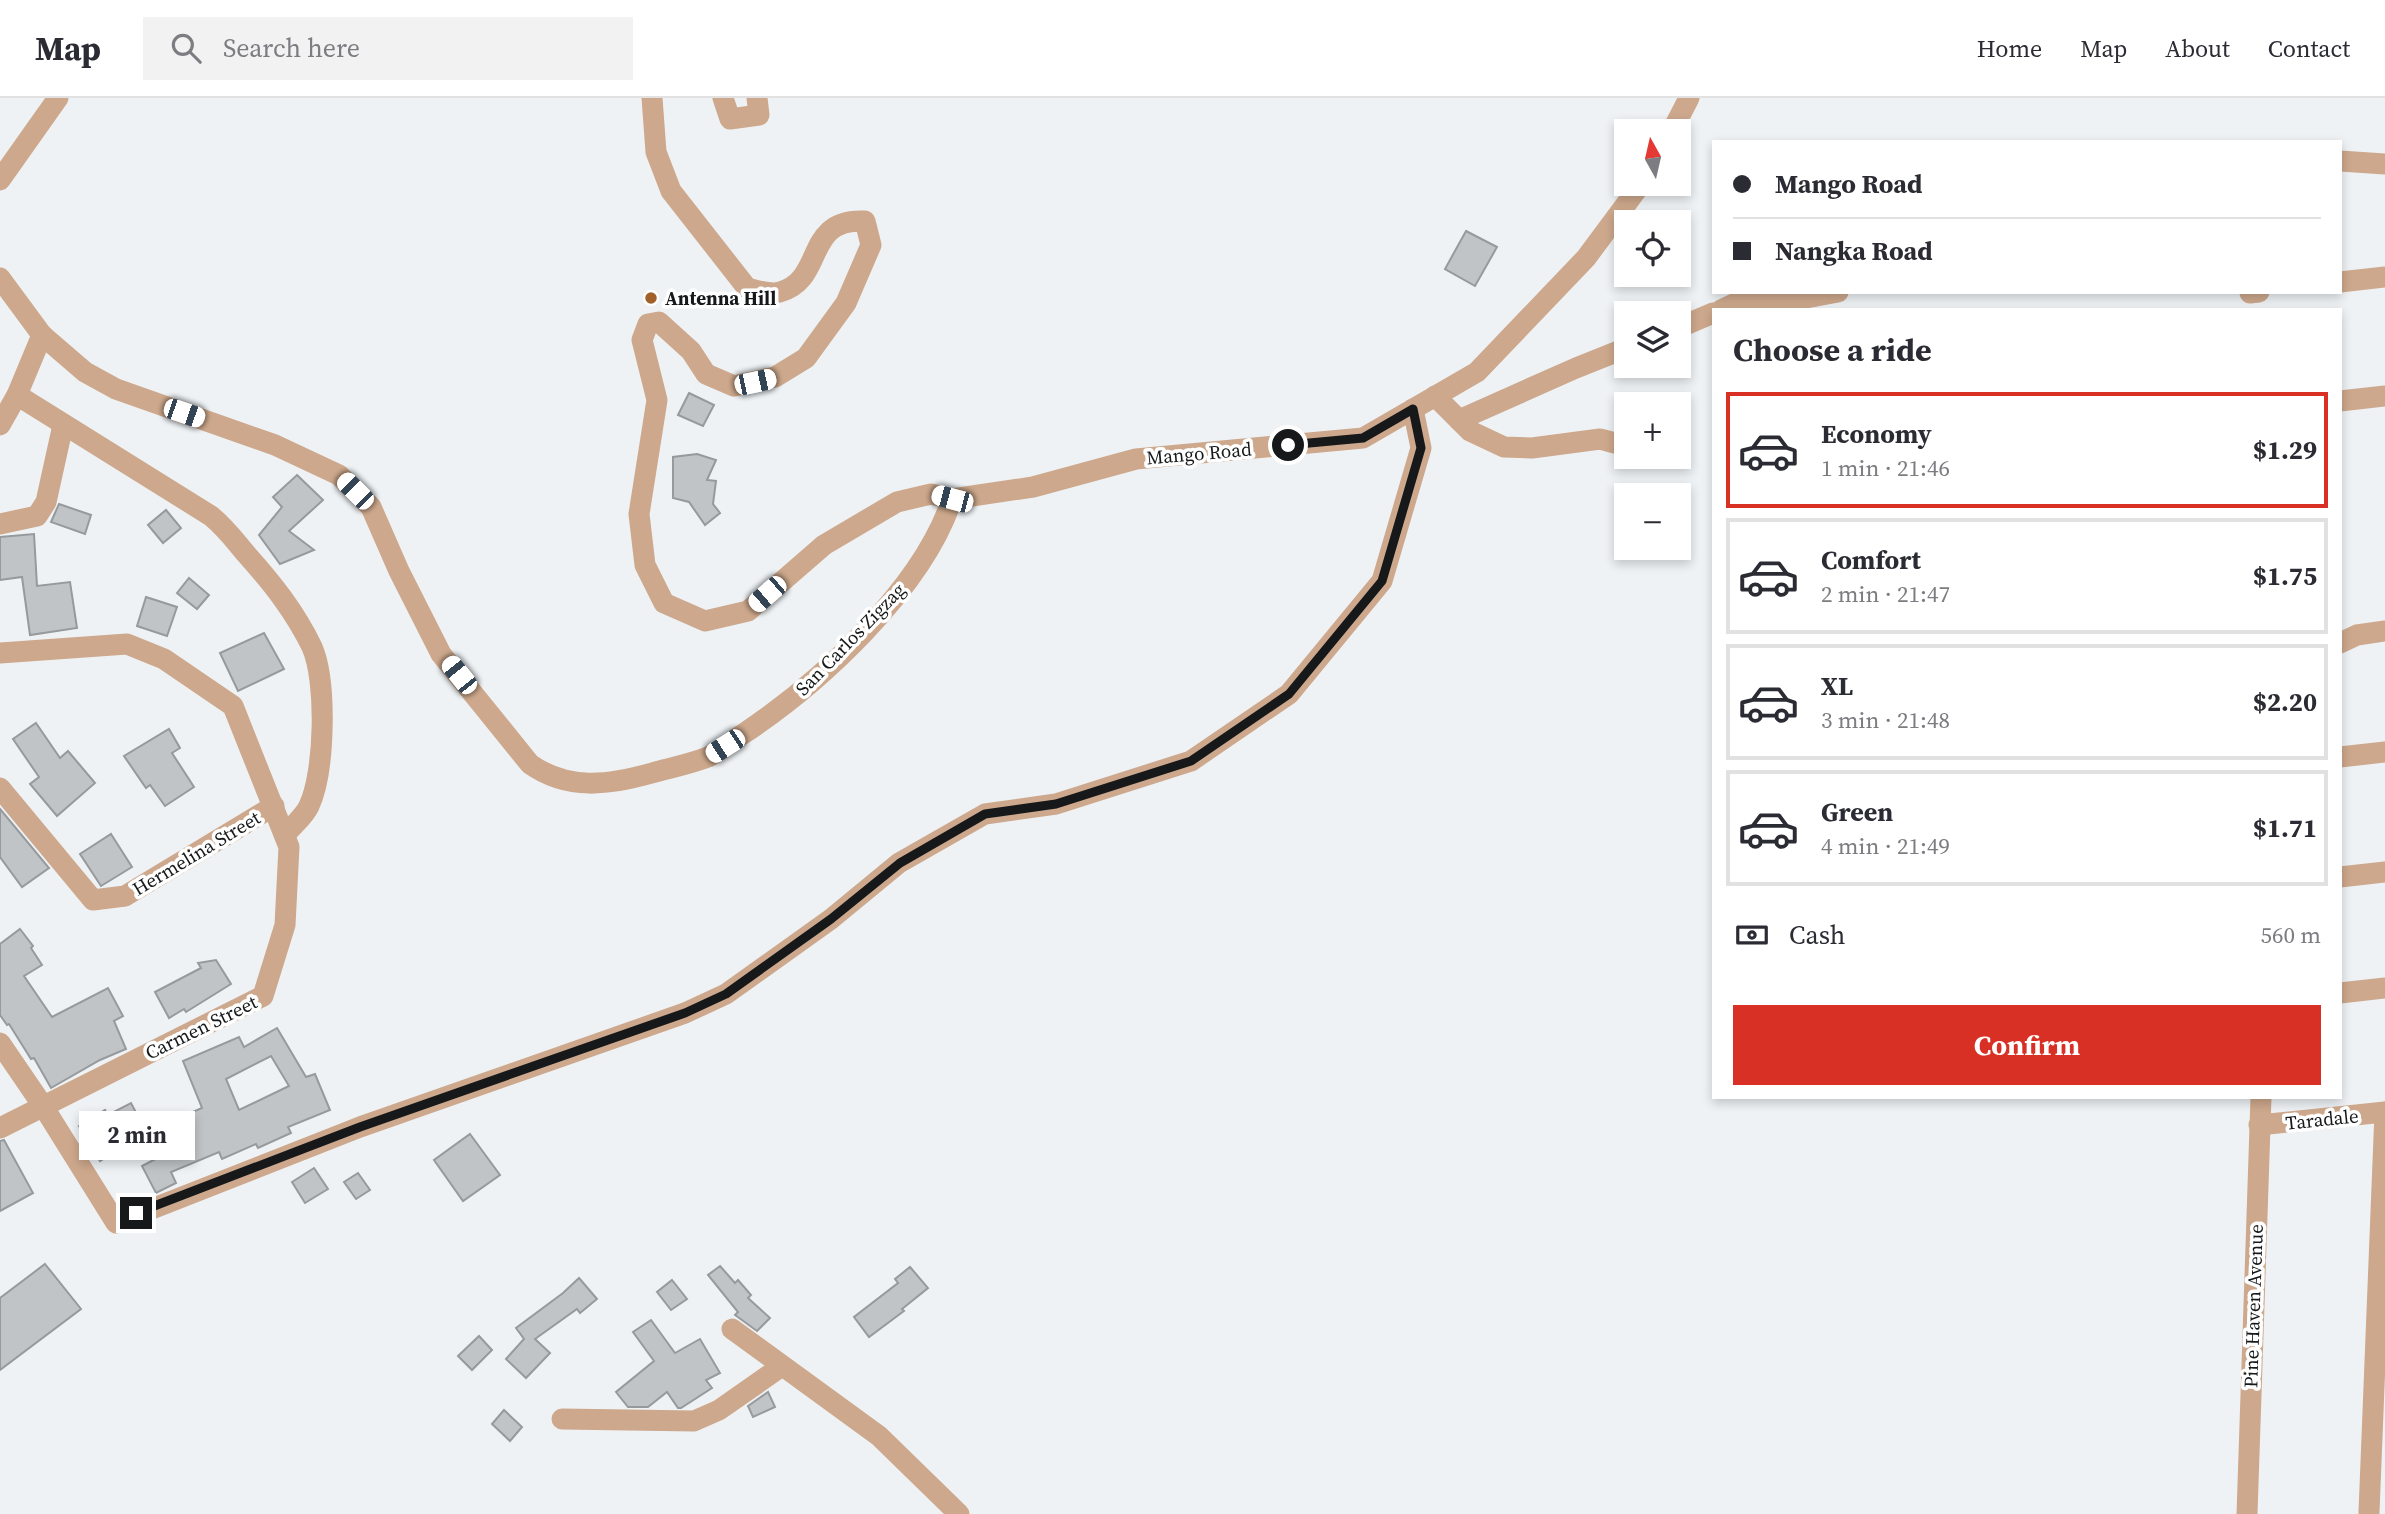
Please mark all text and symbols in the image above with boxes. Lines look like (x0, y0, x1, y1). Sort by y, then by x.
search box (143, 17, 633, 80)
text: Map (35, 26, 101, 71)
icon: search (167, 29, 205, 67)
text: Search here (223, 30, 360, 66)
text: Home (1977, 32, 2042, 65)
text: Map (2080, 32, 2127, 65)
text: About (2165, 32, 2230, 65)
text: Contact (2268, 32, 2350, 65)
north arrow (1614, 119, 1690, 196)
map controls (1614, 119, 1691, 560)
text: Mango Road (1775, 166, 1923, 202)
button: locate (1614, 210, 1691, 287)
text: Nangka Road (1775, 233, 1933, 269)
place label: Antenna Hill (665, 285, 776, 311)
marker: Antenna Hill (643, 290, 659, 306)
button: layers (1614, 301, 1691, 378)
text: Choose a ride (1733, 328, 1932, 372)
car (733, 367, 778, 397)
button: + (1614, 392, 1691, 469)
car (161, 396, 208, 430)
text: Economy (1821, 416, 1932, 452)
icon: car (1737, 419, 1800, 482)
route start (1272, 429, 1304, 461)
text: $1.29 (2253, 432, 2317, 468)
street label: Mango Road (1145, 435, 1253, 471)
text: 1 min · 21:46 (1821, 452, 1950, 484)
car (333, 469, 378, 513)
car (929, 483, 976, 515)
button: − (1614, 483, 1691, 560)
text: Comfort (1821, 542, 1921, 578)
icon: car (1737, 545, 1800, 608)
text: $1.75 (2253, 558, 2317, 594)
car (745, 572, 790, 616)
street label: San Carlos Zigzag (789, 577, 911, 701)
text: 2 min · 21:47 (1821, 578, 1950, 610)
car (438, 652, 481, 698)
text: XL (1821, 668, 1853, 704)
icon: car (1737, 671, 1800, 734)
text: $2.20 (2253, 684, 2317, 720)
text: 3 min · 21:48 (1821, 704, 1950, 736)
car (702, 726, 749, 766)
text: Green (1821, 794, 1893, 830)
icon: car (1737, 797, 1800, 860)
street label: Hermelina Street (127, 804, 266, 901)
text: $1.71 (2253, 810, 2317, 846)
text: 4 min · 21:49 (1821, 830, 1950, 862)
icon: cash (1733, 916, 1771, 954)
text: Cash (1789, 917, 1845, 953)
text: 560 m (2260, 919, 2321, 951)
street label: Carmen Street (141, 988, 262, 1065)
button: Confirm (1733, 1005, 2321, 1085)
street label: Taradale (2284, 1102, 2360, 1136)
callout: 2 min (78, 1112, 194, 1160)
text: 2 min (107, 1119, 167, 1151)
route end (120, 1197, 152, 1229)
street label: Pine Haven Avenue (2237, 1224, 2269, 1388)

